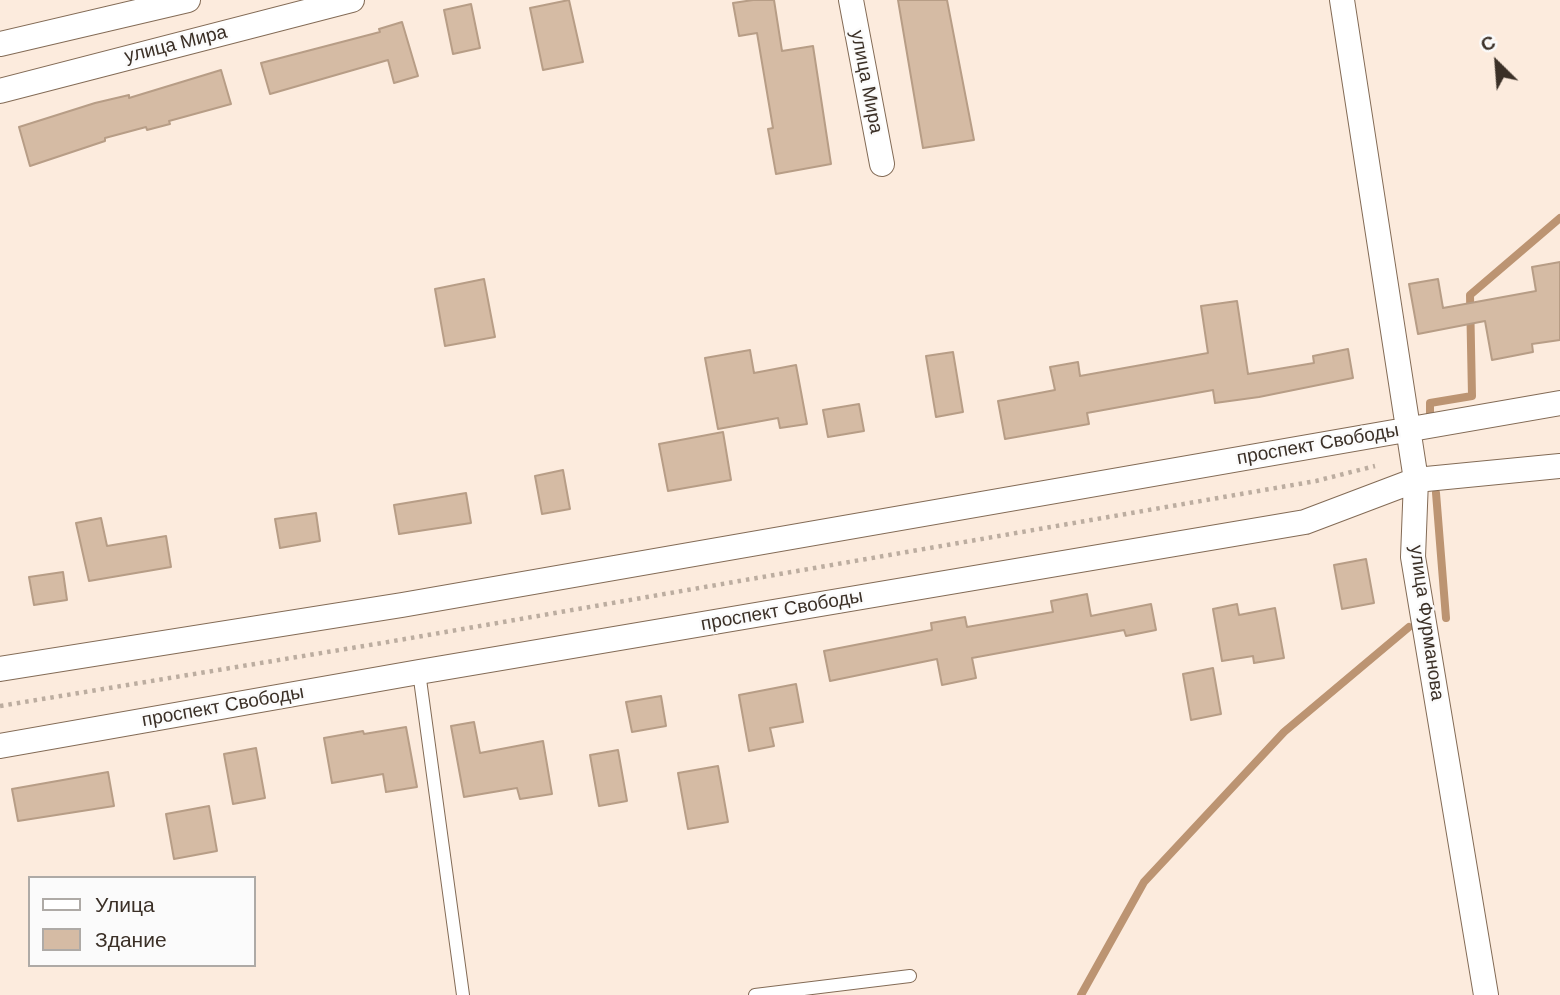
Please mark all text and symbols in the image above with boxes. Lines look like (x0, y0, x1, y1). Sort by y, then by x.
street label: улица Мира (122, 21, 230, 69)
street label: улица Мира (845, 28, 887, 136)
north arrow (1462, 28, 1532, 98)
text: С (1476, 29, 1499, 58)
street label: проспект Свободы (1235, 420, 1401, 470)
street label: улица Фурманова (1404, 544, 1448, 702)
street label: проспект Свободы (699, 586, 865, 636)
street label: проспект Свободы (140, 682, 306, 732)
legend (28, 876, 256, 967)
text: Улица (95, 891, 155, 919)
text: Здание (95, 926, 167, 954)

